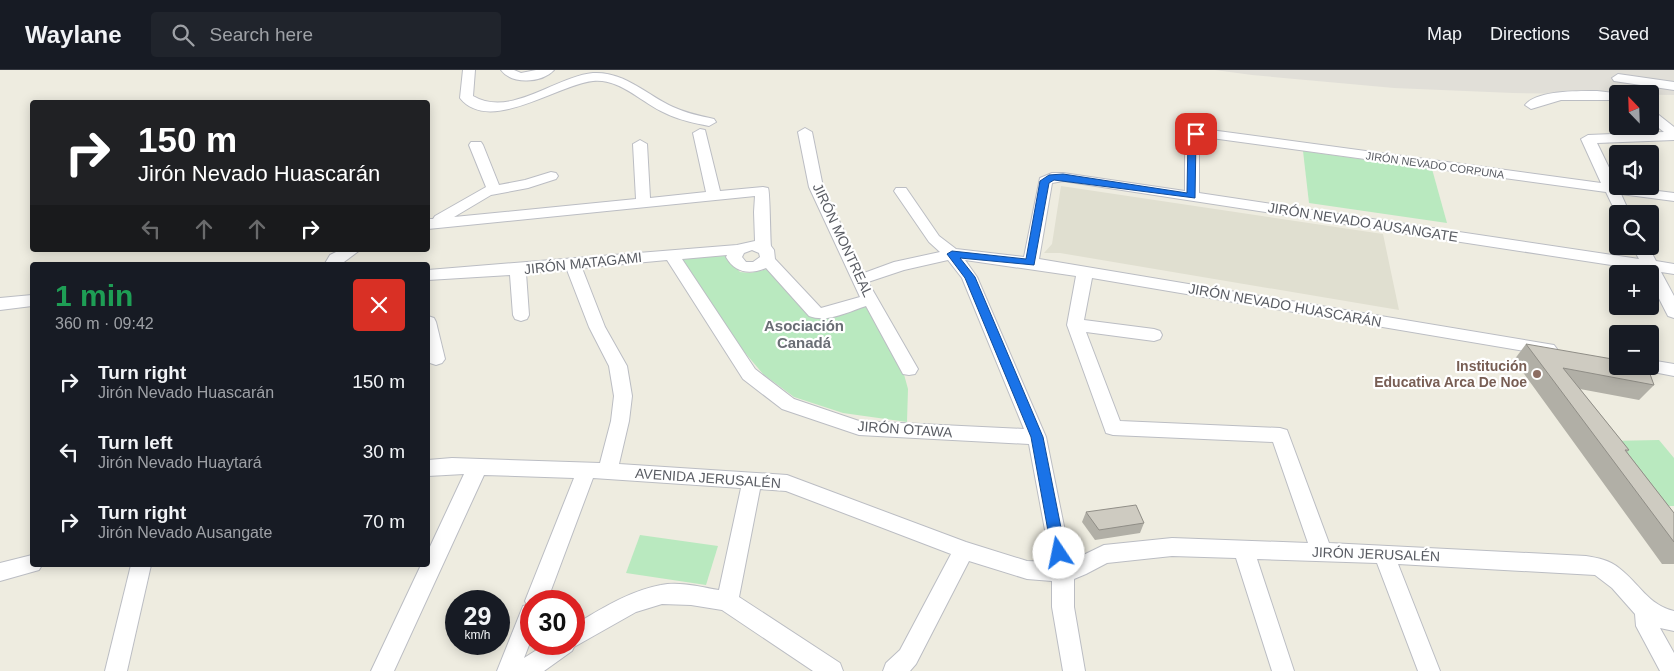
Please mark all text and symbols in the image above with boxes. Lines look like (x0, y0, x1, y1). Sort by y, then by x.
search box (151, 12, 501, 57)
text: Waylane (25, 21, 121, 48)
icon: search (169, 21, 197, 49)
text: Search here (209, 24, 313, 45)
text: Map (1427, 24, 1462, 44)
text: Directions (1490, 24, 1570, 44)
text: Saved (1598, 24, 1649, 44)
north arrow (1609, 85, 1659, 135)
map controls (1609, 85, 1659, 375)
pin (1175, 113, 1217, 155)
icon: right (55, 120, 120, 185)
text: 150 m (138, 120, 237, 159)
icon: arrive (1182, 120, 1210, 148)
button: sound (1609, 145, 1659, 195)
street label: JIRÓN NEVADO CORPUNA (1365, 149, 1506, 181)
text: Jirón Nevado Huascarán (138, 161, 380, 186)
street label: JIRÓN MONTREAL (810, 181, 876, 300)
street label: JIRÓN NEVADO AUSANGATE (1267, 199, 1459, 245)
button: search (1609, 205, 1659, 255)
icon: left (137, 215, 165, 243)
icon: ahead (190, 215, 218, 243)
icon: ahead (243, 215, 271, 243)
icon: right (296, 215, 324, 243)
street label: JIRÓN MATAGAMI (523, 249, 643, 277)
button: + (1609, 265, 1659, 315)
text: 1 min (55, 279, 133, 312)
button: close (353, 279, 405, 331)
street label: JIRÓN NEVADO HUASCARÁN (1187, 280, 1383, 330)
text: 360 m · 09:42 (55, 315, 154, 332)
district label: Asociación Canadá (764, 317, 844, 351)
button: − (1609, 325, 1659, 375)
place label: Institución Educativa Arca De Noe (1374, 358, 1527, 390)
text: Turn right (98, 362, 186, 383)
icon: right (55, 368, 83, 396)
marker: Institución Educativa Arca De Noe (1531, 368, 1543, 380)
text: 150 m (352, 371, 405, 392)
text: Jirón Nevado Huascarán (98, 384, 274, 401)
street label: JIRÓN OTAWA (857, 418, 954, 440)
text: Turn left (98, 432, 173, 453)
icon: left (55, 438, 83, 466)
text: 30 m (363, 441, 405, 462)
text: Jirón Nevado Huaytará (98, 454, 262, 471)
street label: AVENIDA JERUSALÉN (635, 465, 781, 491)
text: Turn right (98, 502, 186, 523)
icon: right (55, 508, 83, 536)
text: 70 m (363, 511, 405, 532)
text: Jirón Nevado Ausangate (98, 524, 272, 541)
position arrow (1032, 526, 1084, 578)
street label: JIRÓN JERUSALÉN (1312, 544, 1440, 564)
speed limit sign: 30 (520, 590, 585, 655)
text: 29 (464, 602, 491, 630)
text: km/h (464, 628, 491, 642)

